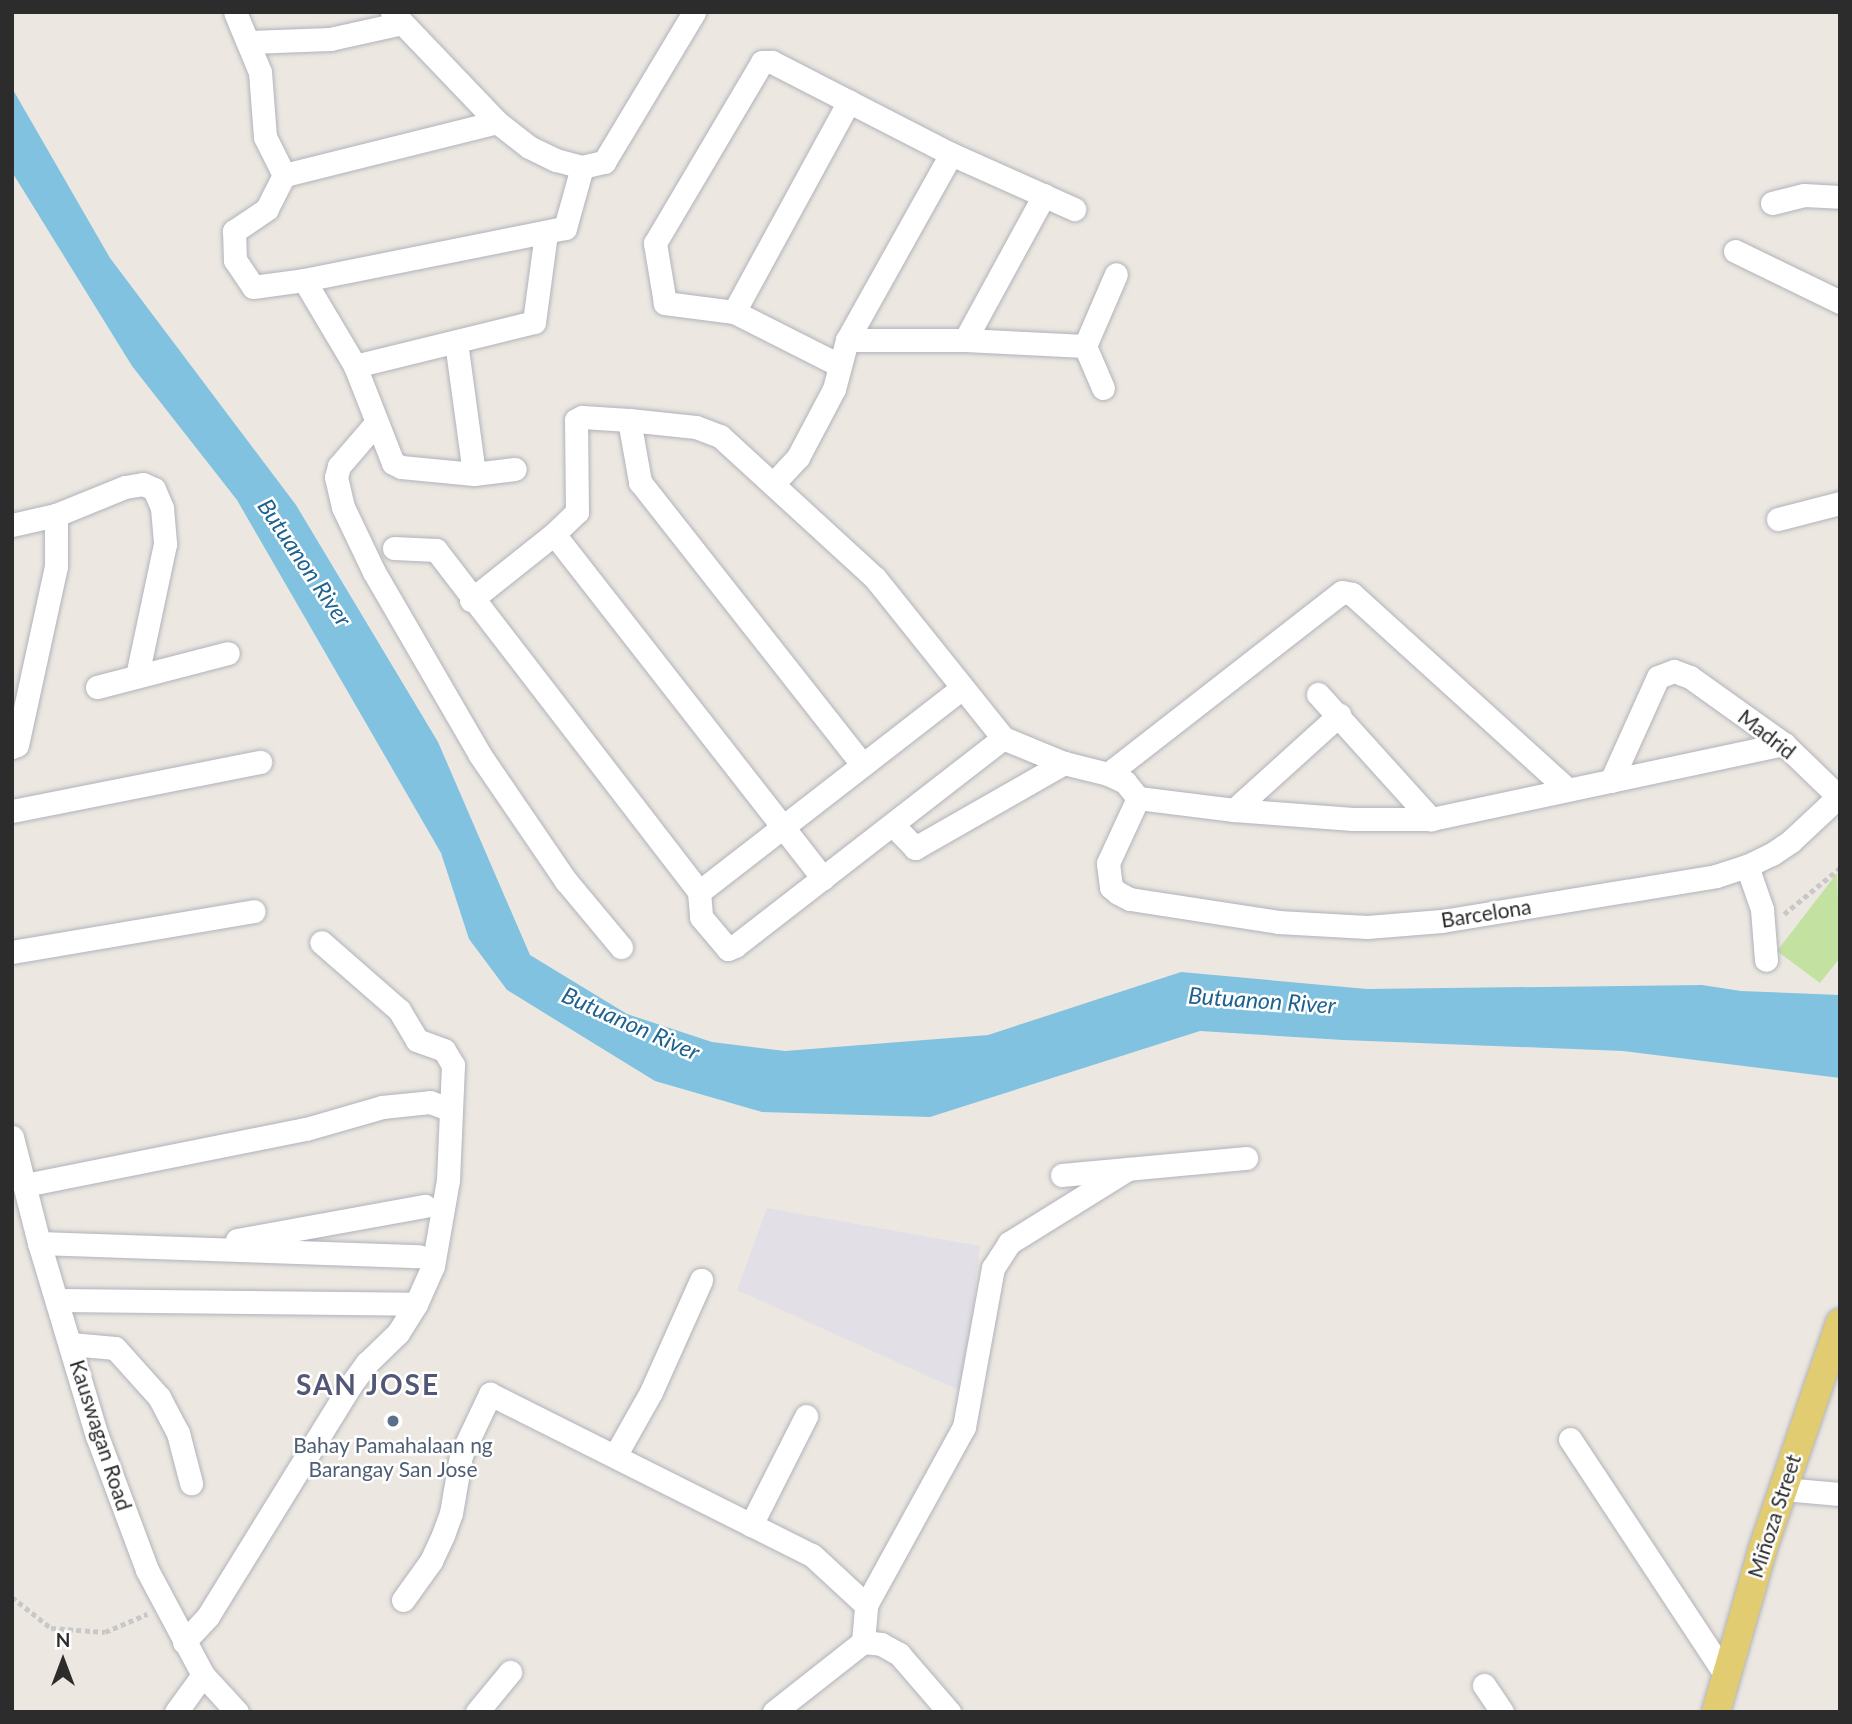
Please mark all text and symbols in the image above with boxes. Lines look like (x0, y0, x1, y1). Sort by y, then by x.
water label: Butuanon River (252, 493, 358, 631)
street label: Madrid (1733, 704, 1801, 764)
street label: Barcelona (1439, 893, 1533, 933)
water label: Butuanon River (558, 980, 704, 1066)
water label: Butuanon River (1187, 981, 1337, 1019)
street label: Kauswagan Road (65, 1356, 137, 1514)
district label: SAN JOSE (297, 1367, 439, 1401)
marker: Bahay Pamahalaan ng Barangay San Jose (385, 1413, 401, 1429)
place label: Bahay Pamahalaan ng Barangay San Jose (293, 1432, 493, 1482)
street label: Miñoza Street (1742, 1451, 1806, 1581)
north arrow (28, 1626, 98, 1696)
text: N (56, 1628, 70, 1651)

